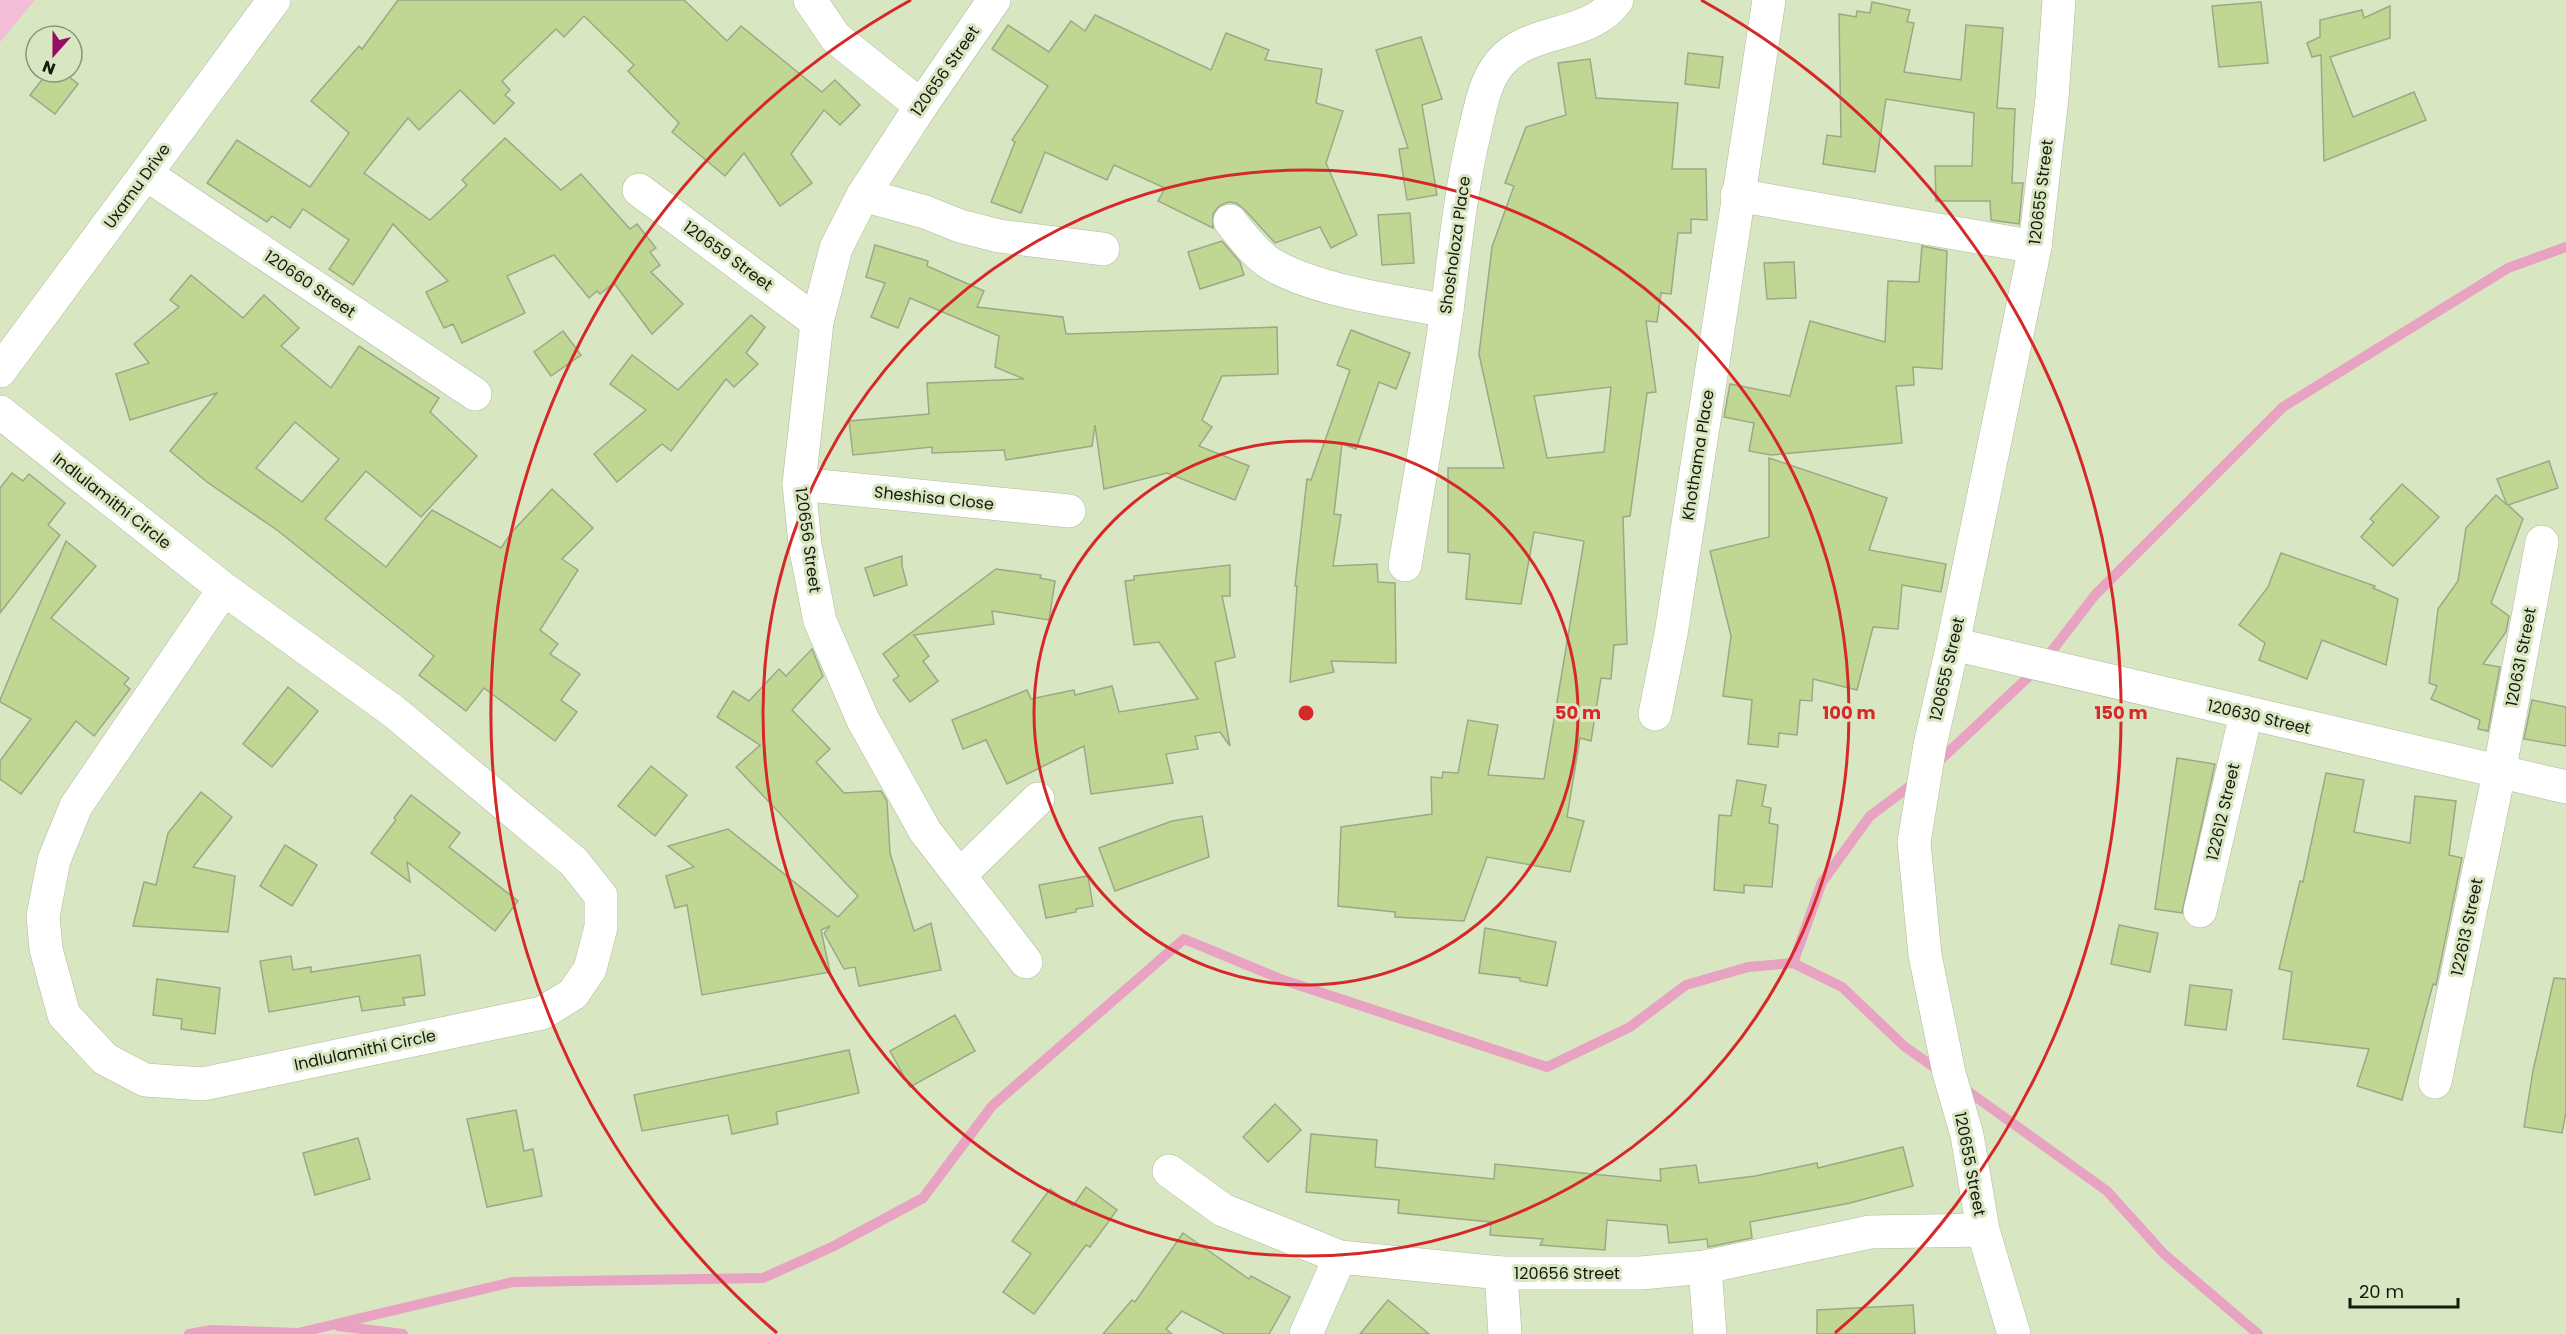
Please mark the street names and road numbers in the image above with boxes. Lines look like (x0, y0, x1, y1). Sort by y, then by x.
street label: 120656 Street (905, 21, 985, 121)
street label: 120655 Street (2023, 138, 2059, 246)
street label: Uxamu Drive (98, 139, 176, 233)
street label: Shosholoza Place (1434, 175, 1476, 315)
street label: 120659 Street (678, 216, 778, 296)
street label: 120660 Street (260, 245, 360, 323)
street label: Khothama Place (1676, 388, 1720, 522)
street label: Indlulamithi Circle (48, 447, 176, 555)
street label: Sheshisa Close (873, 480, 995, 516)
street label: 120656 Street (789, 486, 827, 594)
street label: 120631 Street (2500, 605, 2542, 708)
street label: 120655 Street (1924, 615, 1970, 723)
street label: 120630 Street (2205, 694, 2313, 740)
street label: 122612 Street (2201, 761, 2245, 863)
street label: 122613 Street (2445, 876, 2489, 978)
street label: Indlulamithi Circle (292, 1024, 438, 1076)
street label: 120655 Street (1949, 1110, 1991, 1218)
street label: 120656 Street (1514, 1262, 1620, 1285)

